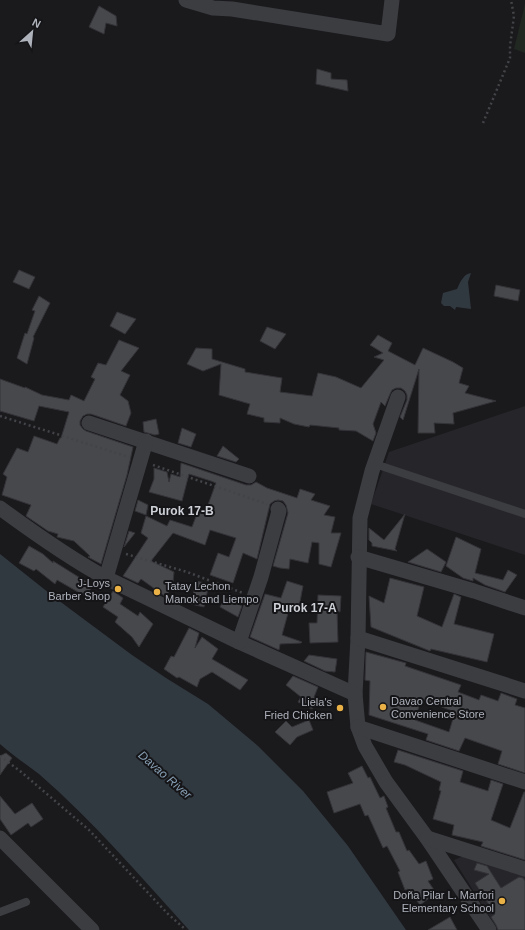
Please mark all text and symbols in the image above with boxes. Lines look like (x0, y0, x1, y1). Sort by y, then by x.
north arrow (12, 12, 52, 52)
text: N (30, 16, 43, 30)
district label: Purok 17-B (150, 504, 214, 518)
place label: J-Loys Barber Shop (48, 577, 110, 602)
place label: Tatay Lechon Manok and Liempo (165, 580, 259, 605)
marker: J-Loys Barber Shop (113, 584, 123, 594)
marker: Tatay Lechon Manok and Liempo (152, 587, 162, 597)
district label: Purok 17-A (273, 601, 337, 615)
place label: Davao Central Convenience Store (391, 695, 485, 720)
place label: Liela's Fried Chicken (264, 696, 332, 721)
marker: Davao Central Convenience Store (378, 702, 388, 712)
marker: Liela's Fried Chicken (335, 703, 345, 713)
water label: Davao River (135, 748, 195, 803)
place label: Doña Pilar L. Marfori Elementary School (393, 889, 494, 914)
marker: Doña Pilar L. Marfori Elementary School (497, 896, 507, 906)

